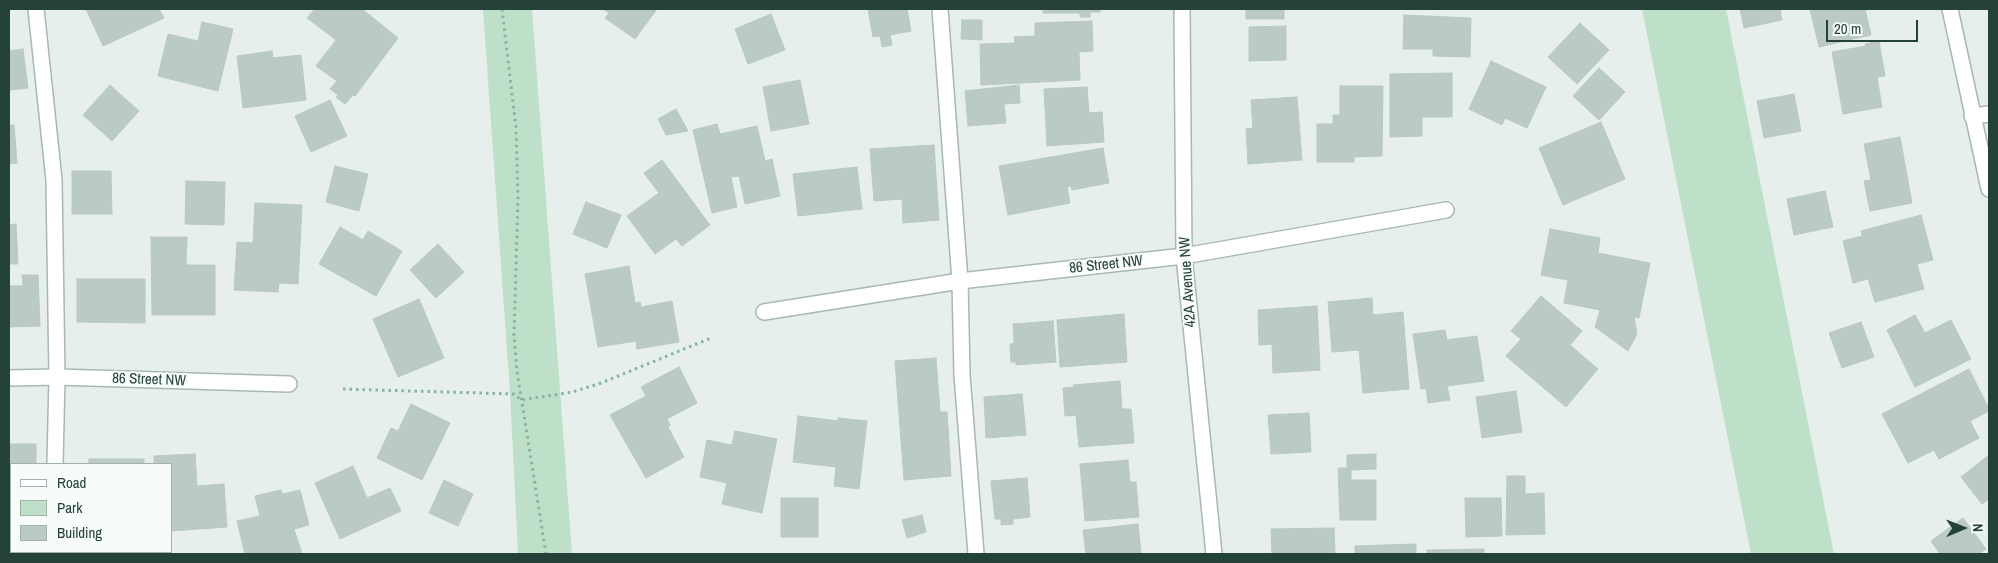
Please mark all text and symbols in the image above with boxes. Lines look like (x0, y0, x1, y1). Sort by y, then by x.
scale bar (1828, 10, 1920, 42)
text: 20 m (1834, 18, 1861, 39)
street label: 42A Avenue NW (1176, 236, 1200, 328)
street label: 86 Street NW (1068, 252, 1144, 278)
street label: 86 Street NW (112, 370, 186, 390)
legend (10, 463, 172, 553)
text: Road (57, 472, 86, 493)
text: Park (57, 497, 82, 518)
north arrow (1938, 503, 1988, 553)
text: Building (57, 522, 102, 543)
text: N (1969, 523, 1987, 532)

